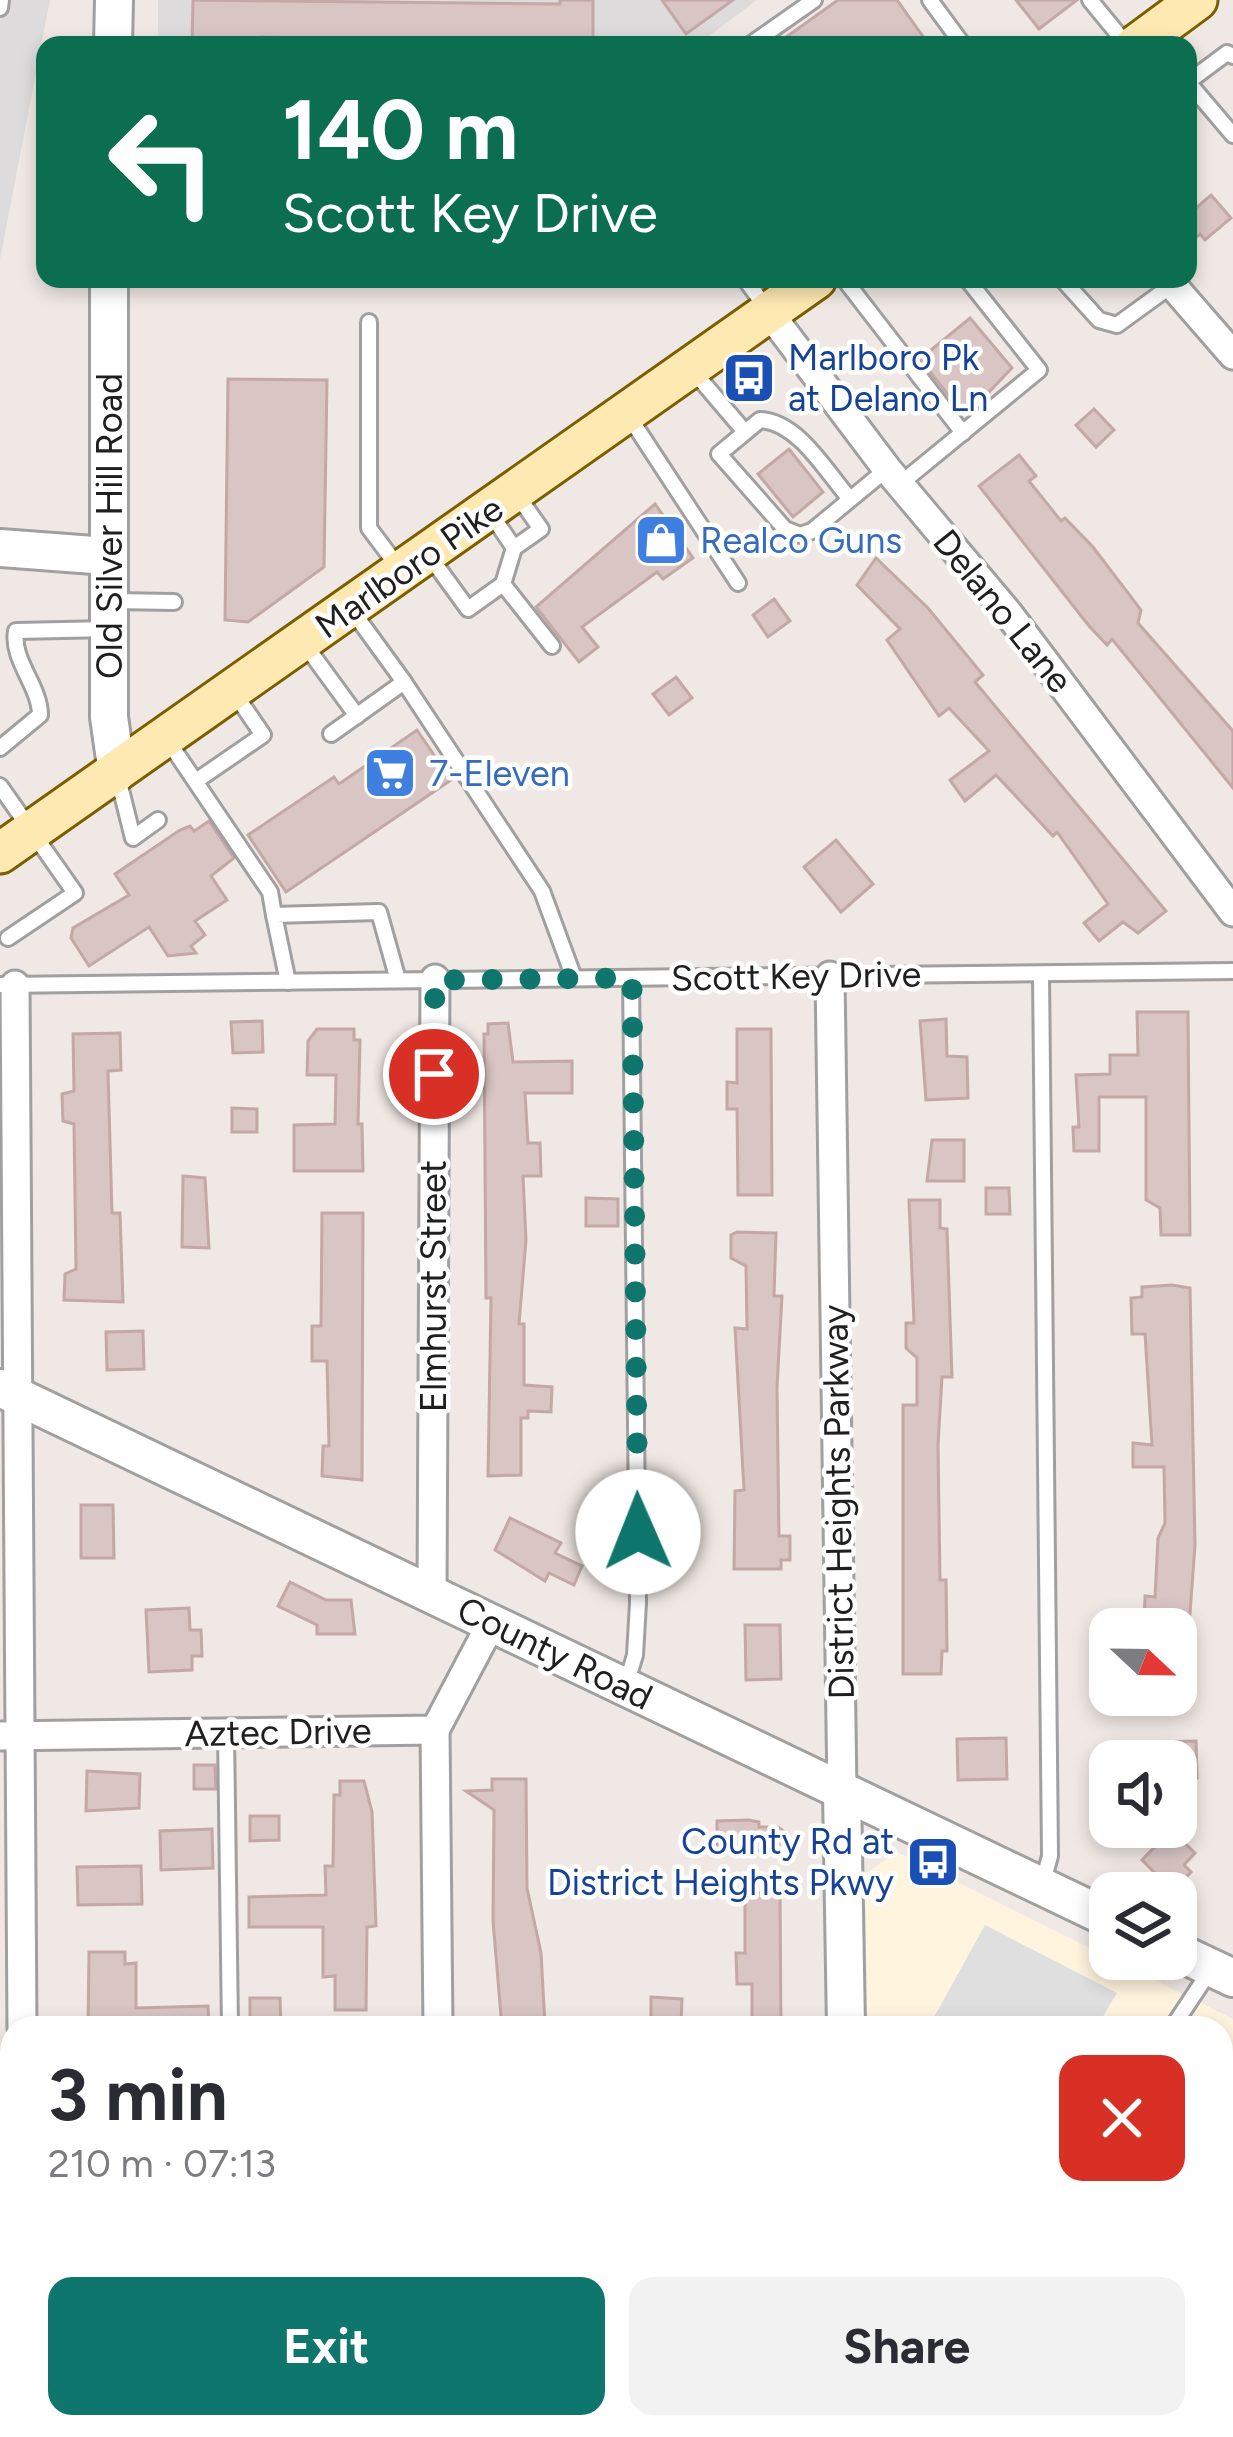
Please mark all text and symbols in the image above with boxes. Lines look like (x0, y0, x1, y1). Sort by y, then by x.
text: 140 m (282, 79, 518, 180)
icon: left (84, 84, 240, 240)
text: Scott Key Drive (282, 181, 658, 246)
place label: Marlboro Pk at Delano Ln (788, 336, 988, 420)
bus stop icon: Marlboro Pk at Delano Ln (721, 350, 777, 406)
street label: Old Silver Hill Road (88, 373, 131, 679)
street label: Marlboro Pike (307, 487, 511, 647)
shop icon: Realco Guns (633, 512, 689, 568)
place label: Realco Guns (700, 519, 902, 562)
street label: Delano Lane (924, 521, 1082, 701)
supermarket icon: 7-Eleven (362, 745, 418, 801)
place label: 7-Eleven (429, 752, 570, 795)
street label: Scott Key Drive (670, 952, 922, 1000)
pin (383, 1023, 485, 1125)
icon: arrive (401, 1041, 467, 1107)
street label: Elmhurst Street (412, 1160, 455, 1412)
street label: District Heights Parkway (813, 1304, 863, 1700)
position arrow (575, 1469, 701, 1595)
street label: County Road (451, 1587, 659, 1719)
north arrow (1089, 1608, 1197, 1716)
map controls (1089, 1608, 1197, 1980)
street label: Aztec Drive (184, 1709, 372, 1755)
button: sound (1089, 1740, 1197, 1848)
place label: County Rd at District Heights Pkwy (547, 1820, 894, 1904)
bus stop icon: County Rd at District Heights Pkwy (905, 1834, 961, 1890)
button: layers (1089, 1872, 1197, 1980)
text: 3 min (48, 2052, 228, 2138)
button: close (1059, 2055, 1185, 2181)
text: 210 m · 07:13 (48, 2140, 276, 2187)
button: Exit (48, 2277, 605, 2415)
button: Share (629, 2277, 1185, 2415)

